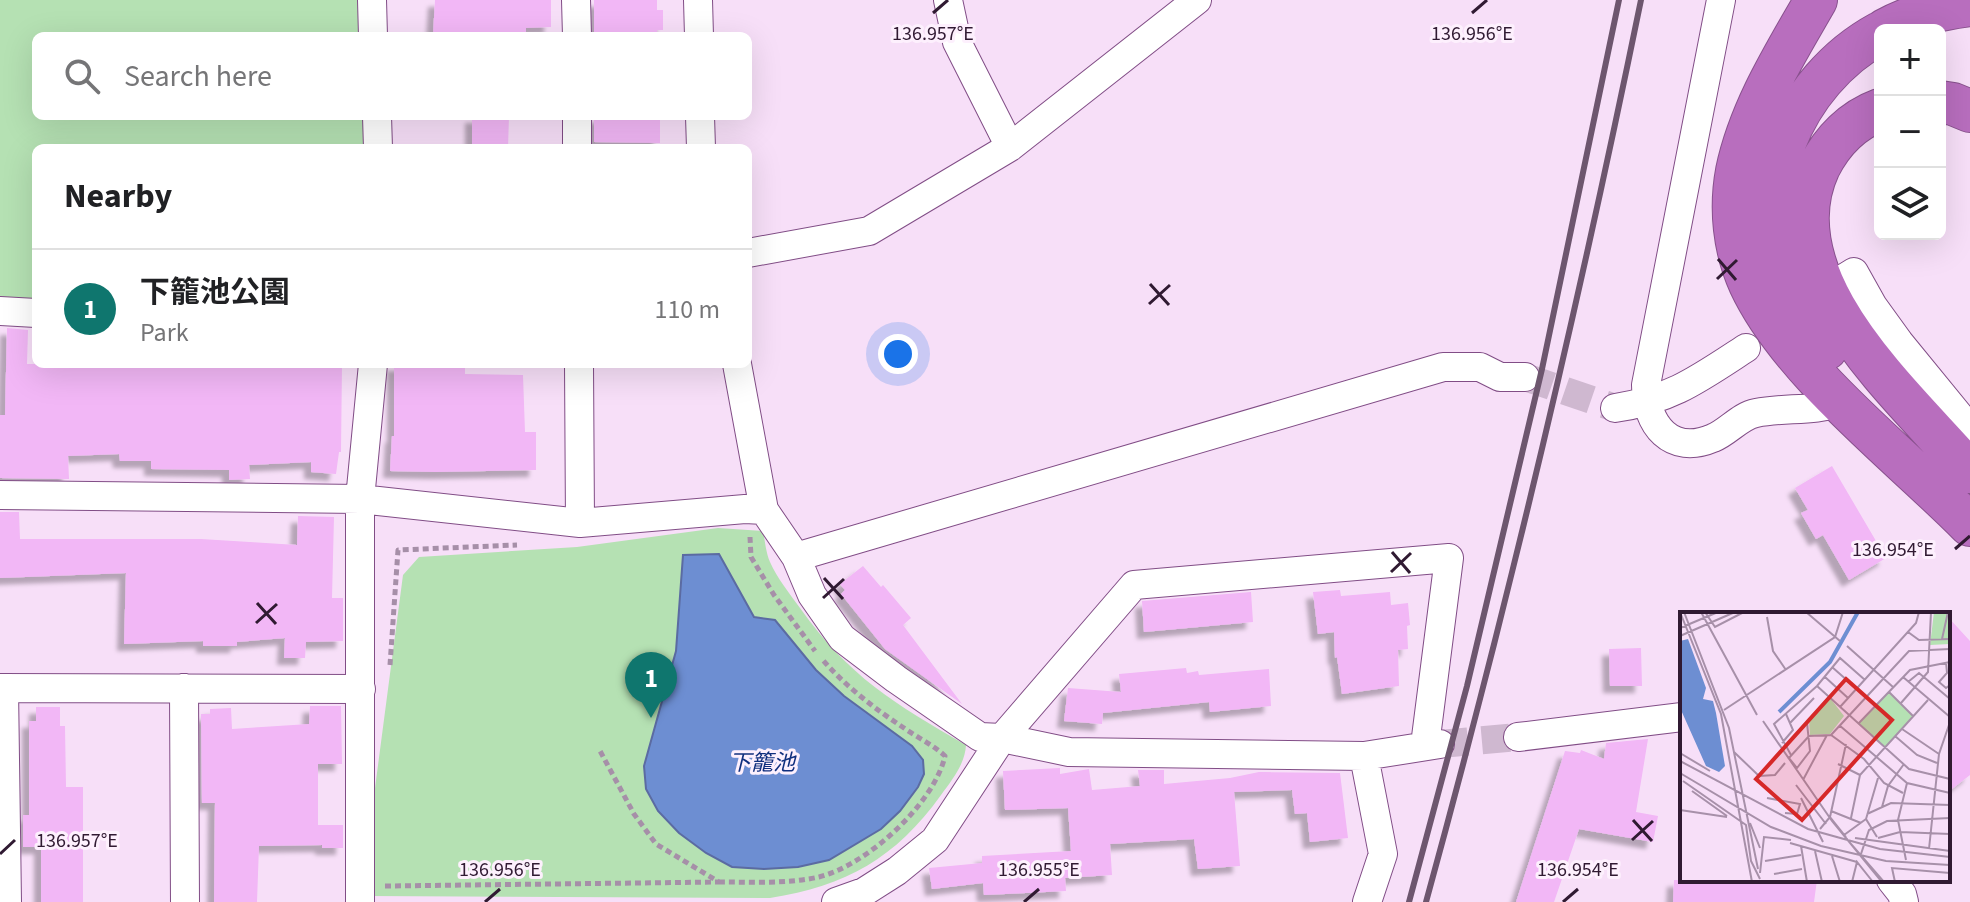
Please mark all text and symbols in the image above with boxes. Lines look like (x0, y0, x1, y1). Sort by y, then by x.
text: 136.957°E (892, 20, 974, 48)
text: 136.956°E (1431, 20, 1513, 48)
map controls (1874, 24, 1946, 240)
button: + (1874, 24, 1946, 96)
search box (32, 32, 752, 120)
icon: search (60, 54, 104, 98)
text: Search here (124, 55, 272, 98)
button: − (1874, 96, 1946, 168)
button: layers (1874, 168, 1946, 240)
text: Nearby (64, 172, 172, 221)
text: 下籠池公園 (140, 271, 290, 314)
text: 1 (83, 291, 97, 328)
text: 110 m (654, 291, 720, 328)
text: Park (140, 314, 189, 351)
your location (878, 334, 918, 374)
text: 136.954°E (1852, 536, 1934, 564)
inset map (1680, 612, 1950, 882)
pin: 1 (625, 652, 677, 718)
water label: 下籠池 (729, 747, 797, 779)
text: 136.957°E (36, 827, 118, 855)
text: 136.956°E (459, 856, 541, 884)
text: 136.955°E (998, 856, 1080, 884)
text: 136.954°E (1537, 856, 1619, 884)

